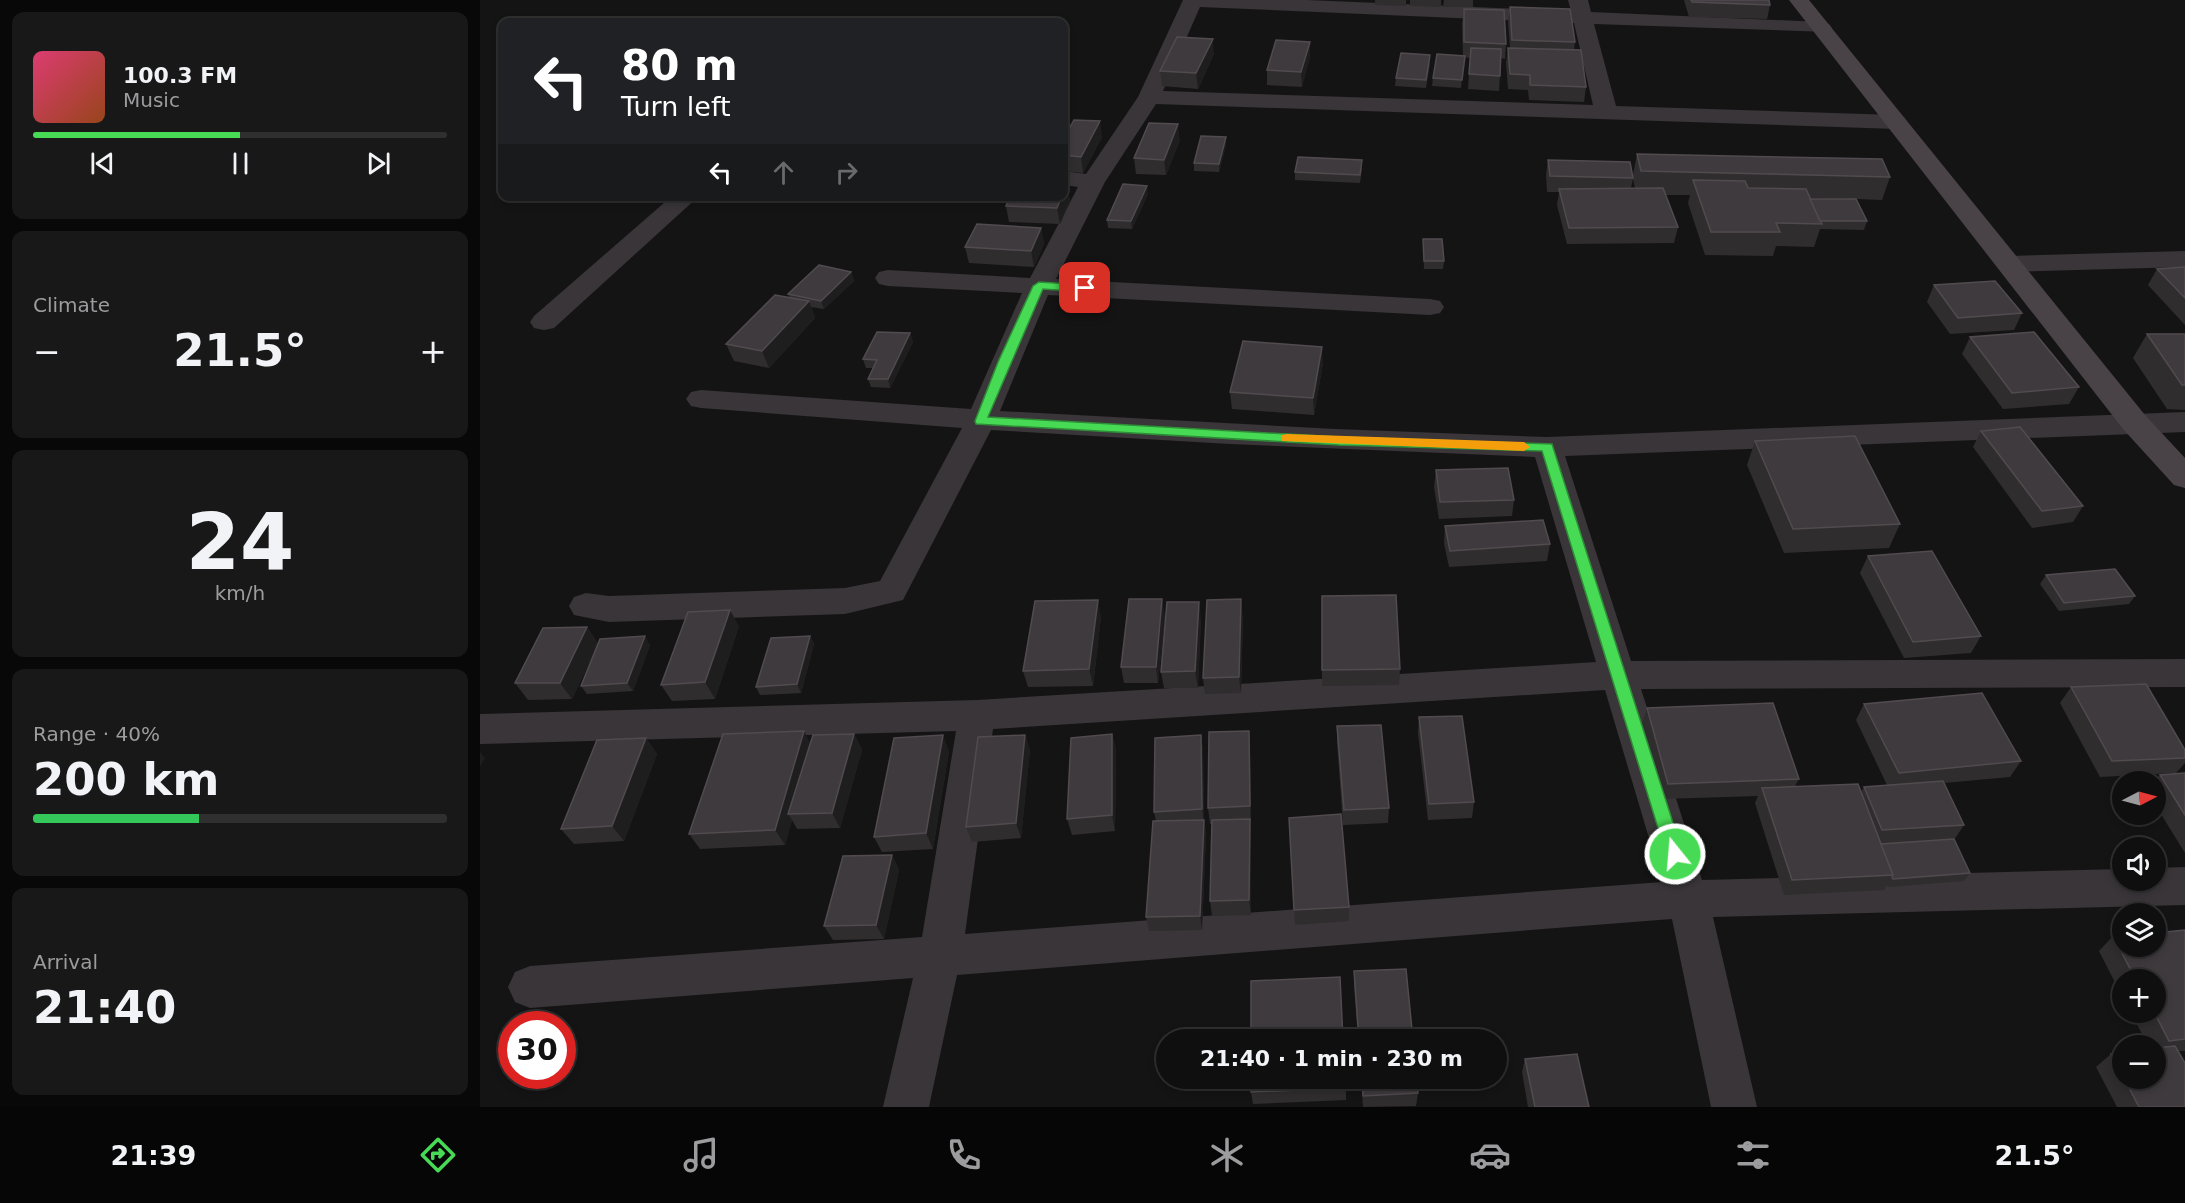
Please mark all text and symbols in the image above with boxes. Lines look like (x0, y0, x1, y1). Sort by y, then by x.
text: 80 m (621, 41, 738, 90)
icon: left (522, 42, 600, 120)
text: 100.3 FM (123, 63, 237, 88)
text: Music (123, 88, 180, 112)
text: Turn left (621, 91, 731, 122)
icon: previous (86, 147, 119, 180)
icon: pause (224, 147, 257, 180)
icon: next (362, 147, 395, 180)
icon: left (704, 156, 737, 189)
icon: ahead (767, 156, 800, 189)
icon: right (830, 156, 863, 189)
pin (1059, 262, 1110, 313)
icon: arrive (1068, 271, 1101, 304)
text: Climate (33, 293, 110, 317)
text: 21.5° (173, 324, 307, 377)
text: − (33, 332, 61, 371)
text: + (419, 332, 447, 371)
text: 24 (186, 497, 294, 587)
text: km/h (215, 581, 265, 605)
text: Range · 40% (33, 722, 160, 746)
text: 200 km (33, 753, 219, 806)
north arrow (2112, 771, 2166, 825)
map controls (2112, 771, 2166, 1089)
position arrow (1643, 822, 1707, 886)
button: sound (2112, 837, 2166, 891)
button: layers (2112, 903, 2166, 957)
text: Arrival (33, 950, 98, 974)
button: + (2112, 969, 2166, 1023)
text: 21:40 (33, 981, 176, 1034)
speed limit sign: 30 (498, 1011, 576, 1089)
button: − (2112, 1035, 2166, 1089)
text: 21:40 · 1 min · 230 m (1200, 1046, 1463, 1071)
icon: directions (417, 1134, 459, 1176)
icon: music (680, 1134, 722, 1176)
icon: phone (943, 1134, 985, 1176)
icon: climate (1206, 1134, 1248, 1176)
icon: car (1469, 1134, 1511, 1176)
icon: filters (1732, 1134, 1774, 1176)
text: 21:39 (110, 1140, 196, 1171)
text: 21.5° (1994, 1140, 2075, 1171)

